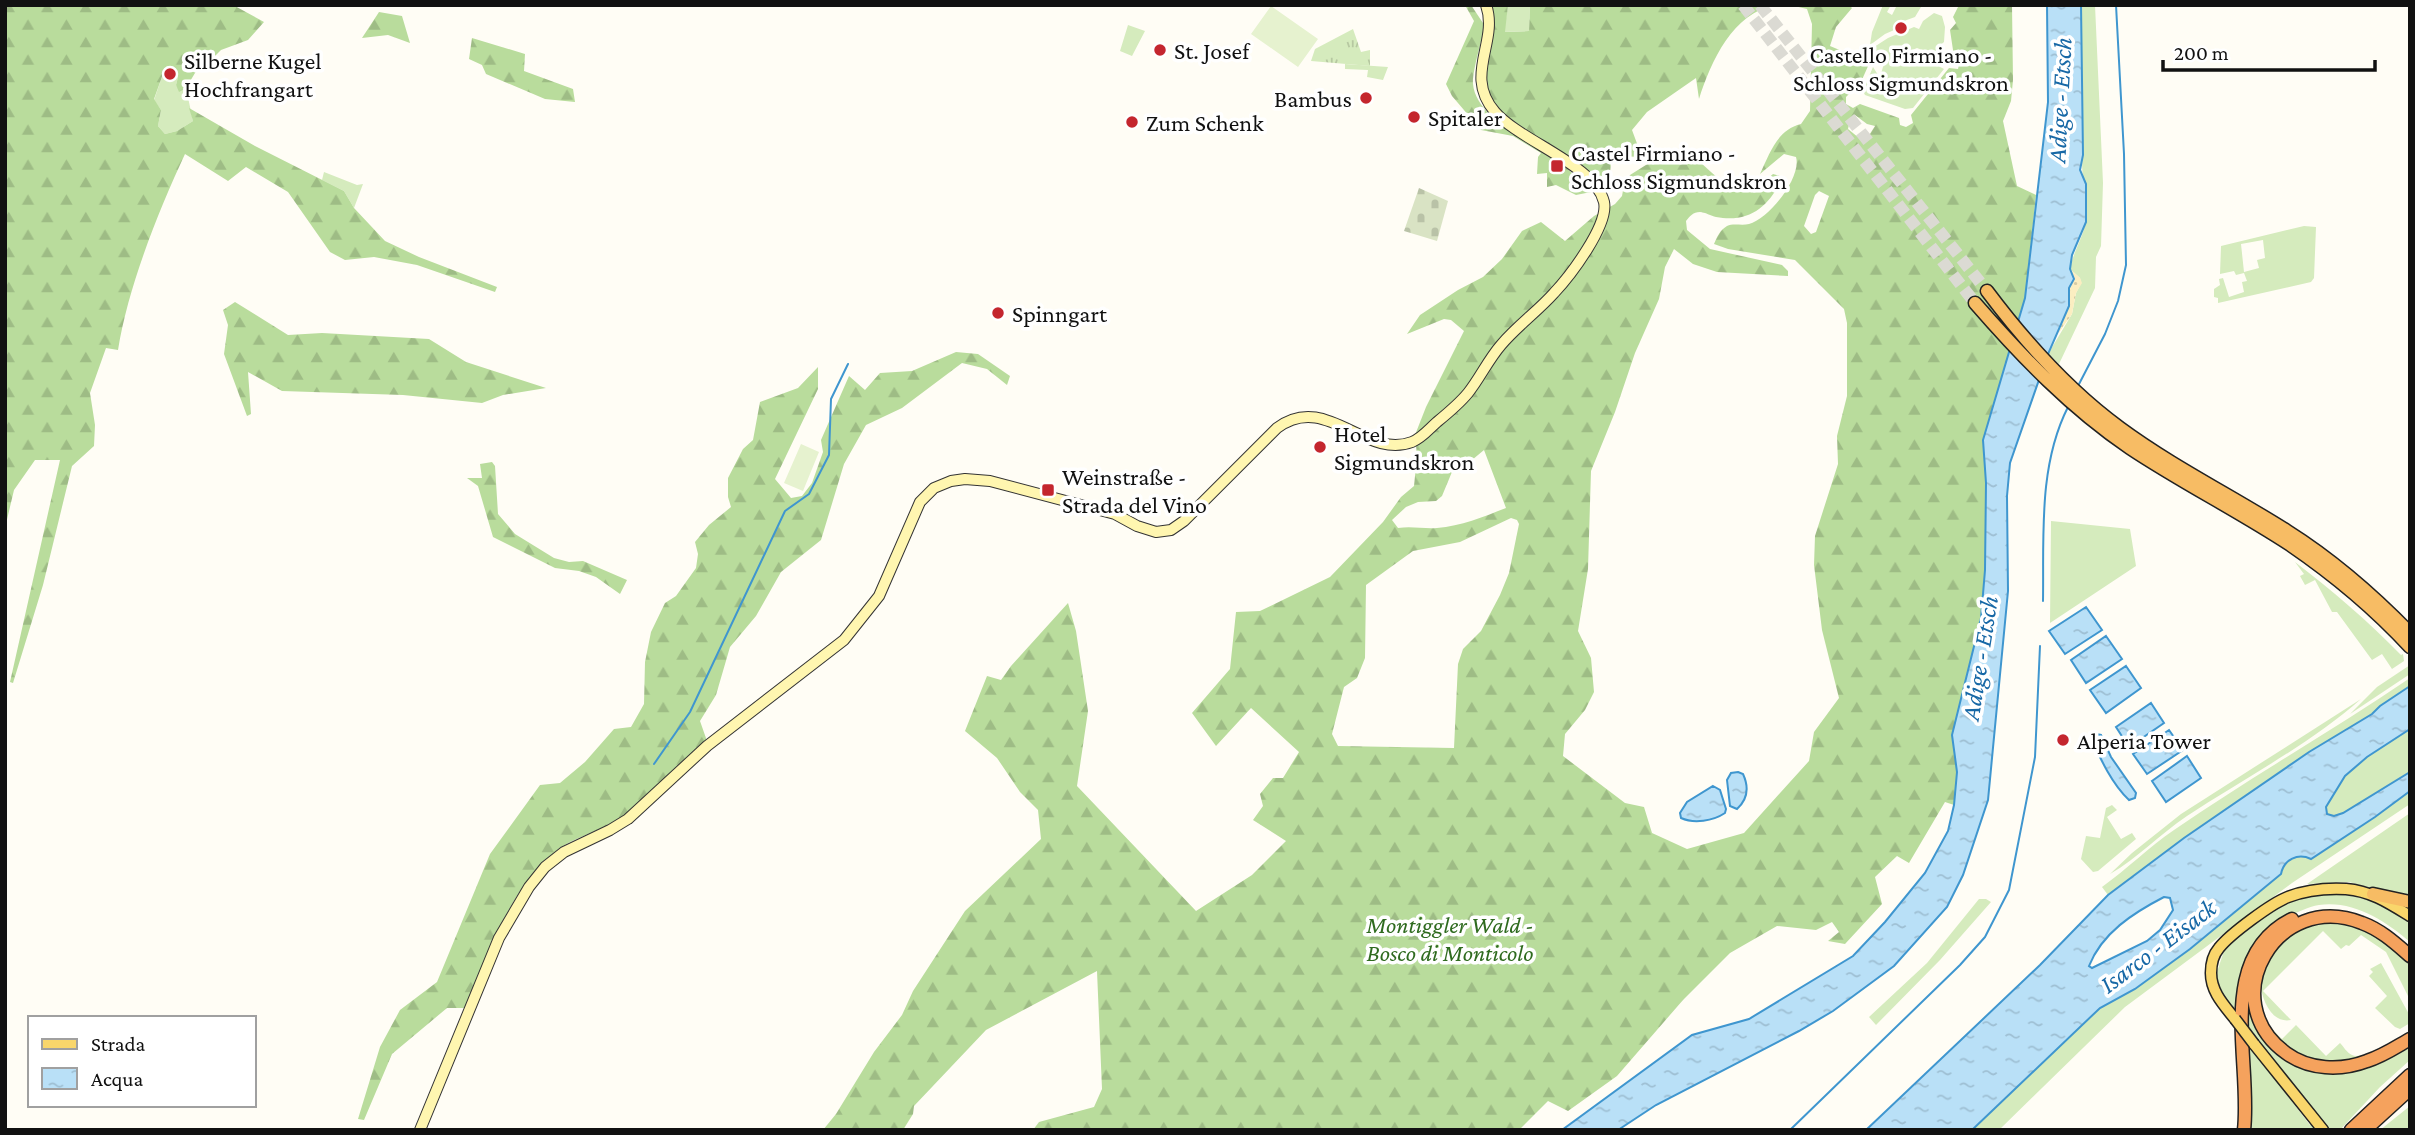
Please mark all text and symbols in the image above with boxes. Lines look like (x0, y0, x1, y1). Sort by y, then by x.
marker: Castello Firmiano - Schloss Sigmundskron (1893, 20, 1909, 36)
scale bar (2163, 28, 2375, 72)
water label: Adige - Etsch (2042, 36, 2078, 166)
place label: St. Josef (1174, 37, 1251, 64)
place label: Castello Firmiano - Schloss Sigmundskron (1793, 41, 2009, 96)
text: 200 m (2174, 41, 2229, 65)
marker: St. Josef (1152, 42, 1168, 58)
place label: Silberne Kugel Hochfrangart (184, 47, 322, 102)
marker: Silberne Kugel Hochfrangart (162, 66, 178, 82)
place label: Bambus (1274, 85, 1352, 112)
marker: Bambus (1358, 90, 1374, 106)
place label: Spitaler (1428, 104, 1503, 131)
place label: Zum Schenk (1146, 109, 1264, 136)
marker: Spitaler (1406, 109, 1422, 125)
marker: Zum Schenk (1124, 114, 1140, 130)
place label: Castel Firmiano - Schloss Sigmundskron (1571, 139, 1787, 194)
marker: Castel Firmiano - Schloss Sigmundskron (1549, 158, 1565, 174)
place label: Spinngart (1012, 300, 1108, 327)
marker: Spinngart (990, 305, 1006, 321)
place label: Hotel Sigmundskron (1334, 420, 1474, 475)
marker: Hotel Sigmundskron (1312, 439, 1328, 455)
place label: Weinstraße - Strada del Vino (1062, 463, 1207, 518)
marker: Weinstraße - Strada del Vino (1040, 482, 1056, 498)
water label: Adige - Etsch (1956, 594, 2004, 724)
place label: Alperia Tower (2077, 727, 2211, 754)
marker: Alperia Tower (2055, 732, 2071, 748)
water label: Isarco - Eisack (2094, 892, 2223, 999)
park label: Montiggler Wald - Bosco di Monticolo (1365, 911, 1534, 966)
legend (28, 1016, 256, 1107)
text: Strada (91, 1032, 146, 1056)
text: Acqua (91, 1067, 143, 1091)

